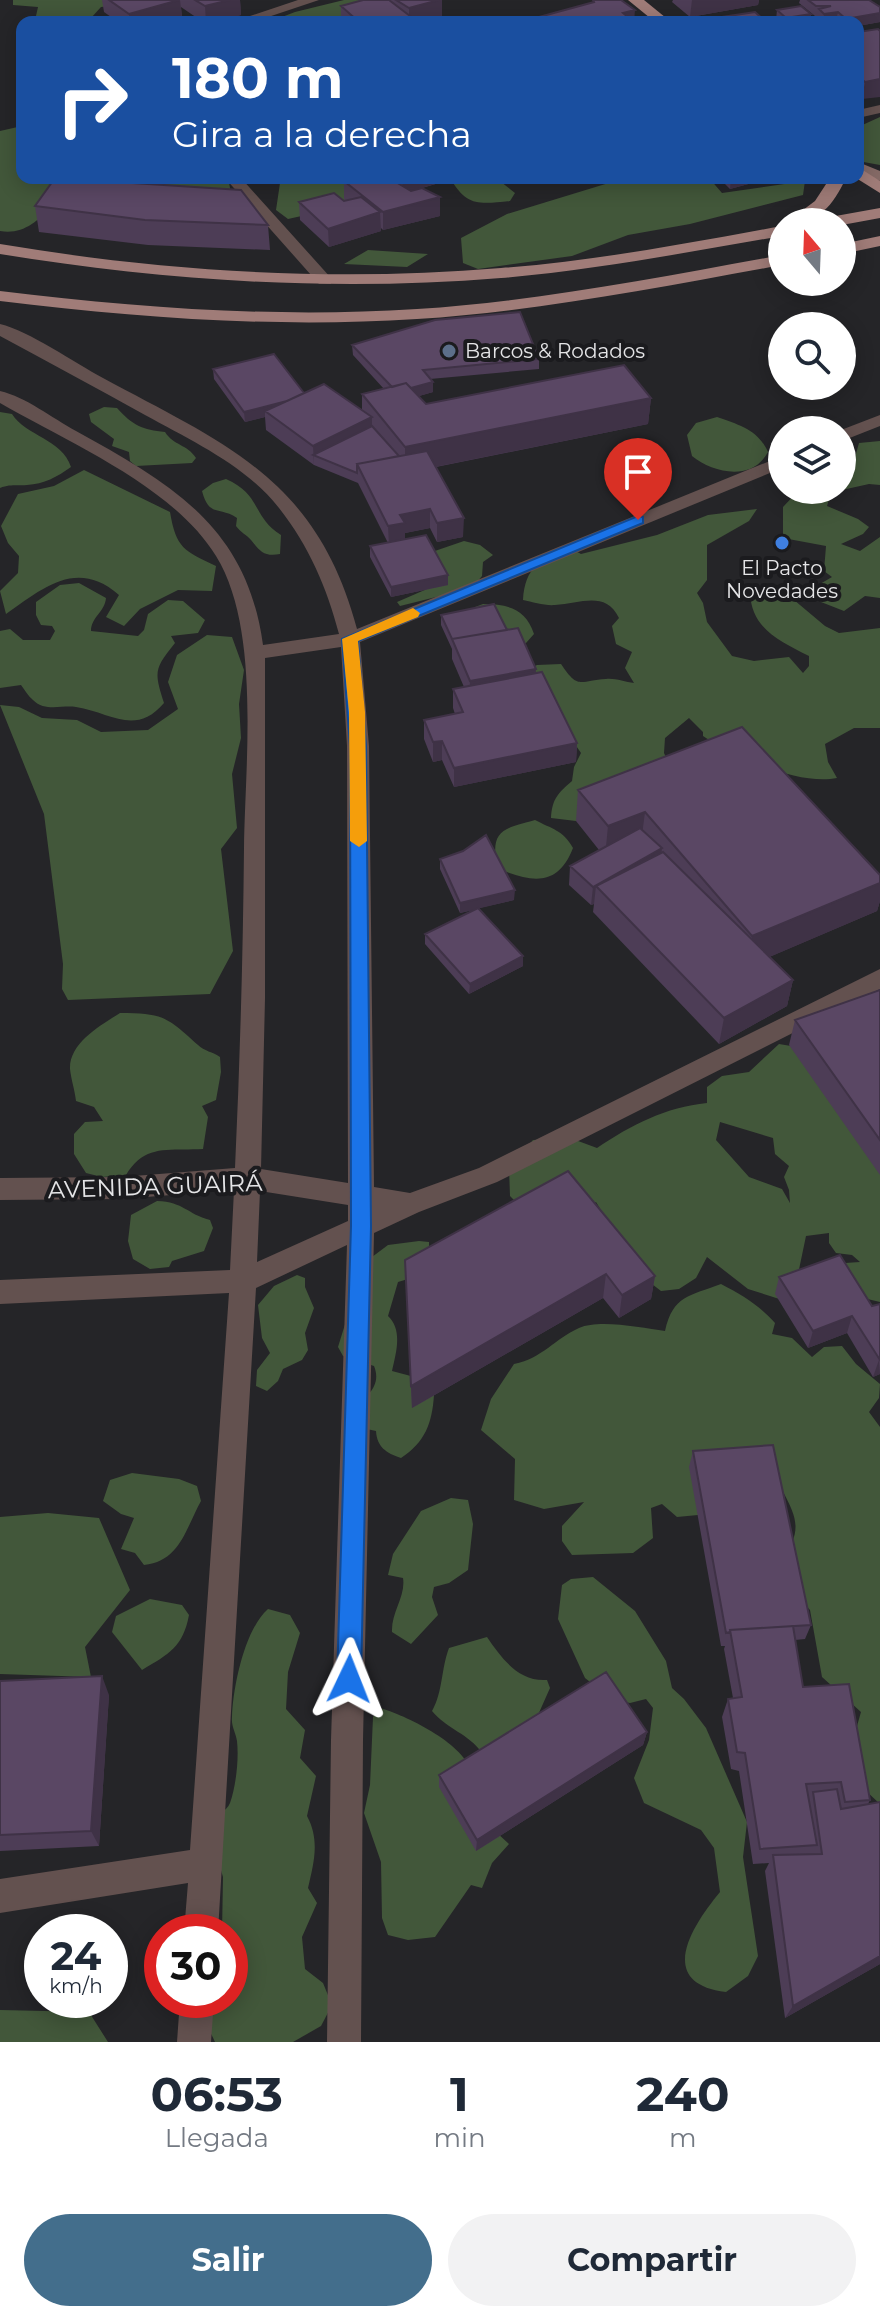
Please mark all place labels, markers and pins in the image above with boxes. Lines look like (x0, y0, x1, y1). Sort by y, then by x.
place label: Barcos & Rodados (465, 339, 645, 363)
marker: Barcos & Rodados (440, 342, 458, 360)
pin (604, 438, 672, 520)
marker: El Pacto Novedades (773, 534, 791, 552)
place label: El Pacto Novedades (726, 556, 838, 603)

